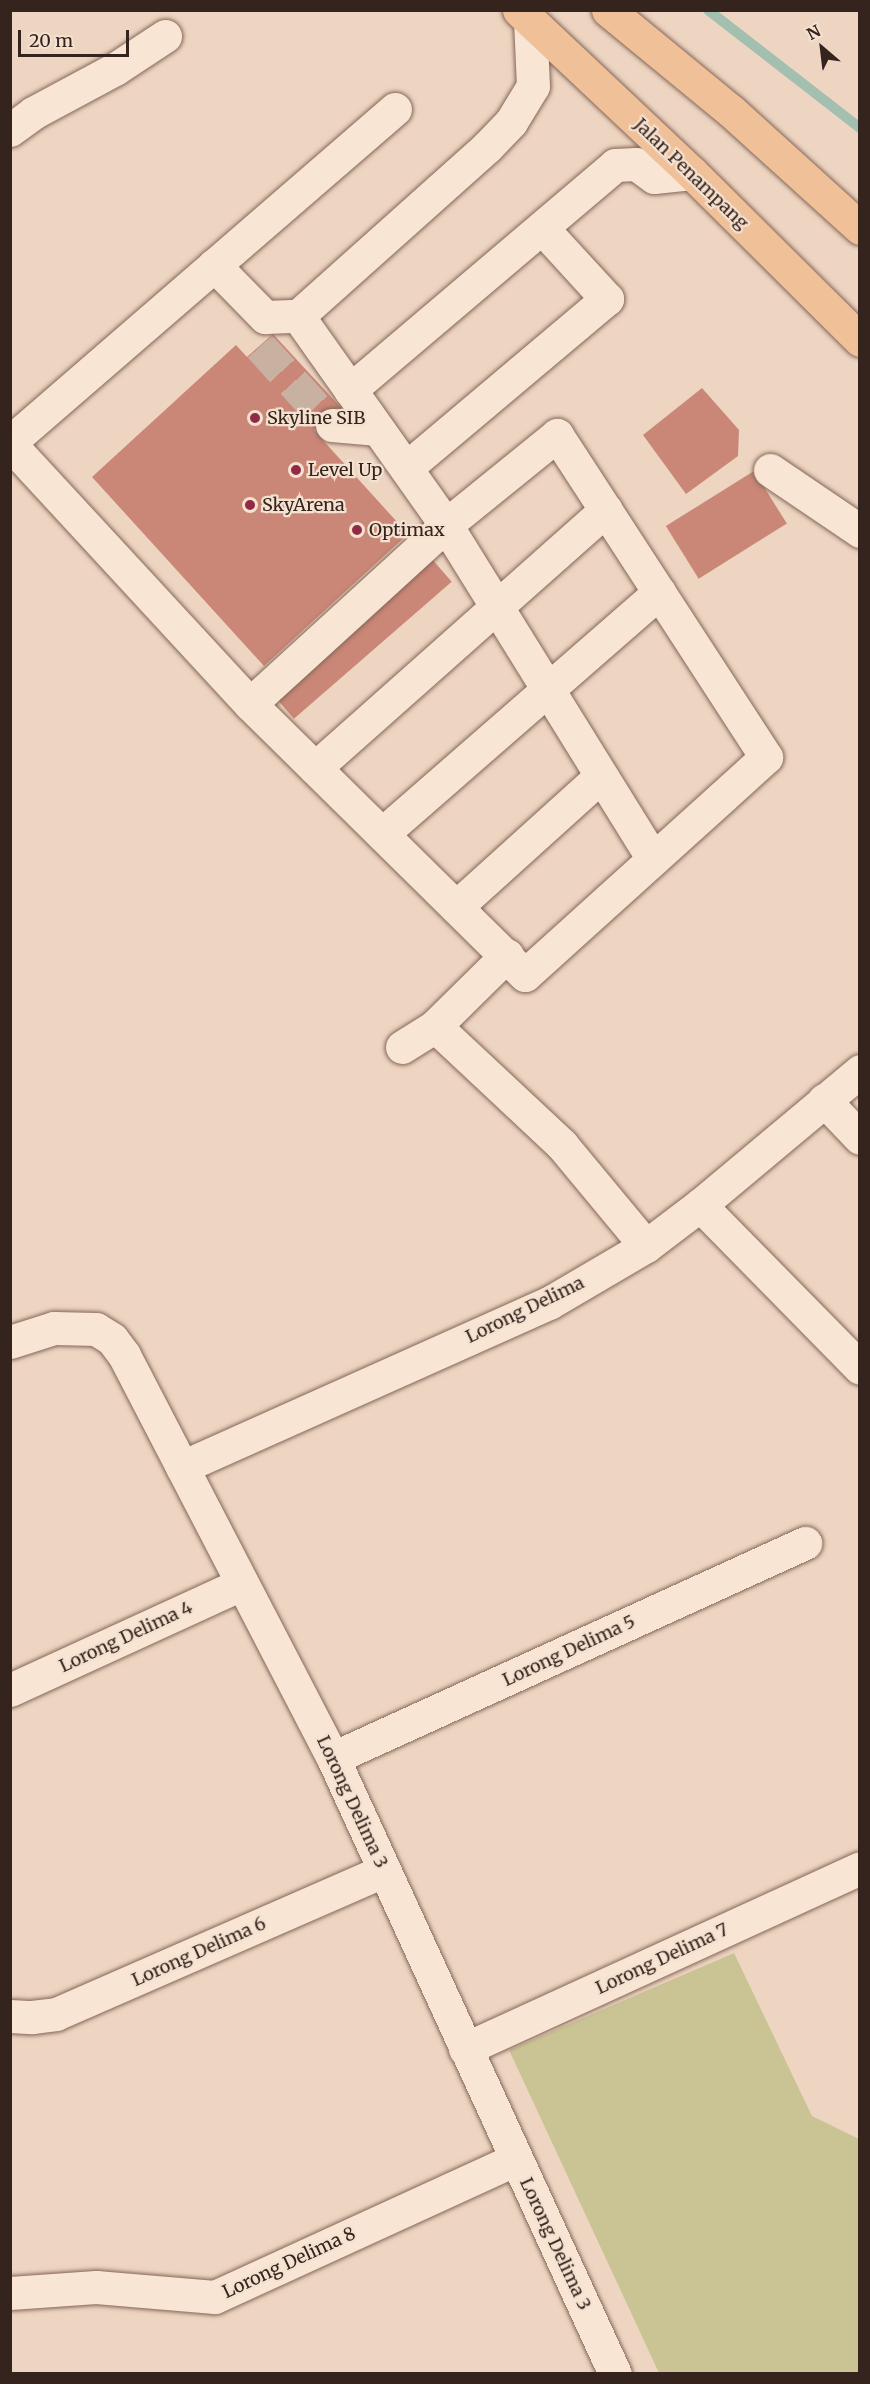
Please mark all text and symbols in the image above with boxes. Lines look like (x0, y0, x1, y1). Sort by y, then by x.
scale bar (21, 18, 132, 56)
north arrow (792, 18, 852, 78)
text: N (803, 20, 824, 44)
text: 20 m (29, 29, 73, 52)
street label: Jalan Penampang (629, 114, 753, 234)
place label: Skyline SIB (267, 407, 365, 429)
marker: Skyline SIB (248, 411, 262, 425)
place label: Level Up (308, 459, 382, 481)
marker: Level Up (289, 463, 303, 477)
place label: SkyArena (262, 494, 345, 516)
marker: SkyArena (243, 498, 257, 512)
place label: Optimax (369, 519, 445, 541)
marker: Optimax (350, 523, 364, 537)
street label: Lorong Delima (462, 1272, 588, 1348)
street label: Lorong Delima 4 (56, 1597, 196, 1677)
street label: Lorong Delima 5 (499, 1611, 639, 1691)
street label: Lorong Delima 3 (312, 1732, 392, 1872)
street label: Lorong Delima 6 (129, 1913, 269, 1991)
street label: Lorong Delima 7 (592, 1919, 732, 1999)
street label: Lorong Delima 3 (515, 2174, 595, 2314)
street label: Lorong Delima 8 (219, 2223, 359, 2303)

